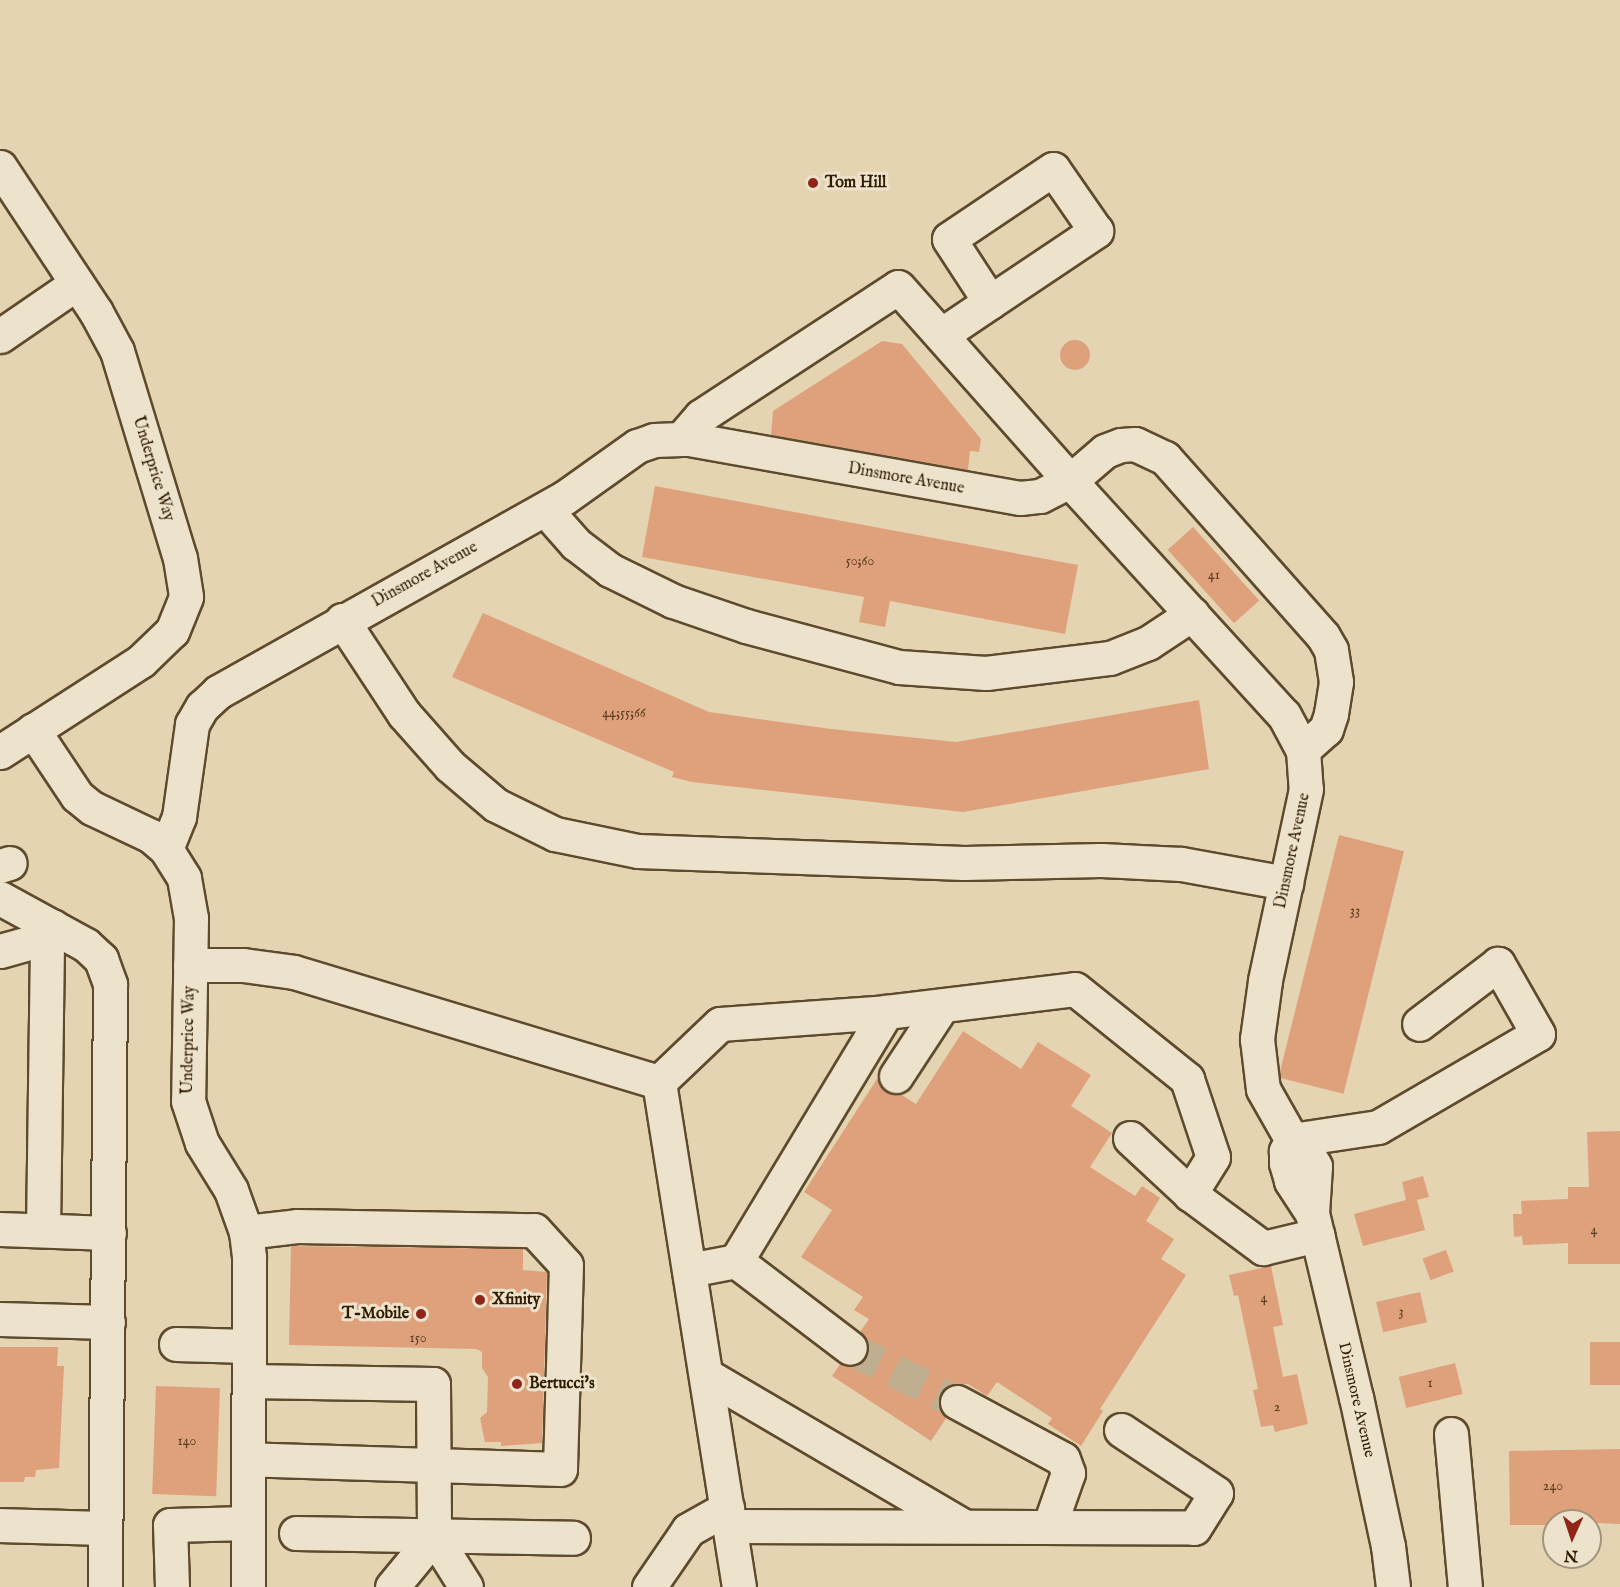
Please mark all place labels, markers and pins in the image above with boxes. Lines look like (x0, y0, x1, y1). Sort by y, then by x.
place label: Tom Hill (825, 173, 886, 193)
marker: Tom Hill (806, 176, 820, 190)
place label: Xfinity (492, 1290, 540, 1310)
marker: Xfinity (473, 1293, 487, 1307)
place label: T-Mobile (342, 1304, 409, 1324)
marker: T-Mobile (414, 1307, 428, 1321)
place label: Bertucci's (529, 1374, 595, 1394)
marker: Bertucci's (510, 1377, 524, 1391)

